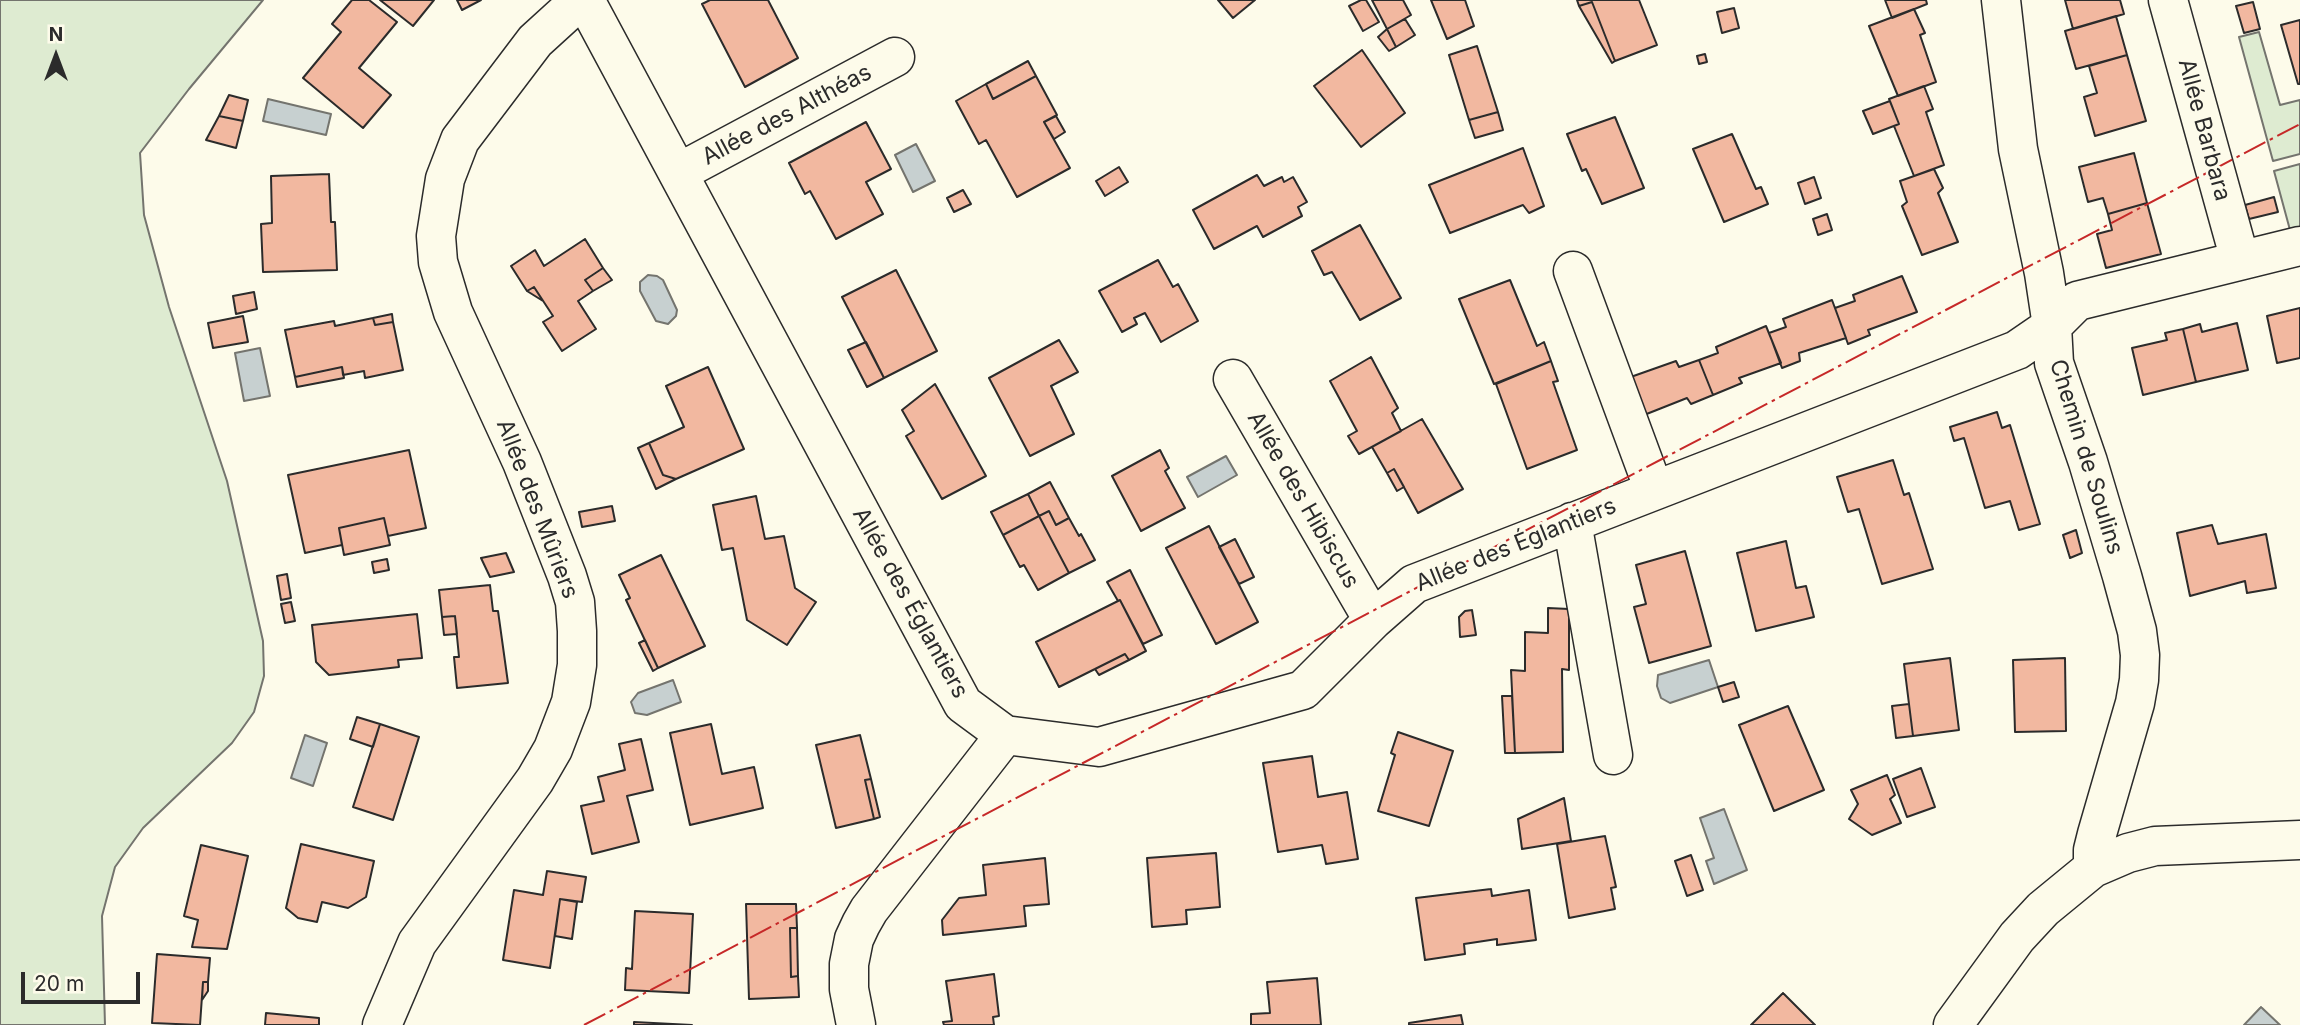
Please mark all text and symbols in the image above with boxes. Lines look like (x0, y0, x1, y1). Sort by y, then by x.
north arrow (21, 21, 91, 91)
text: N (49, 23, 63, 46)
street label: Allée Barbara (2172, 56, 2236, 204)
street label: Allée des Althéas (698, 59, 876, 171)
street label: Chemin de Soulins (2043, 356, 2129, 558)
street label: Allée des Hibiscus (1241, 407, 1365, 593)
street label: Allée des Mûriers (490, 416, 584, 602)
street label: Allée des Églantiers (1412, 492, 1620, 598)
street label: Allée des Églantiers (846, 503, 974, 703)
scale bar (24, 958, 144, 1002)
text: 20 m (34, 971, 84, 996)

